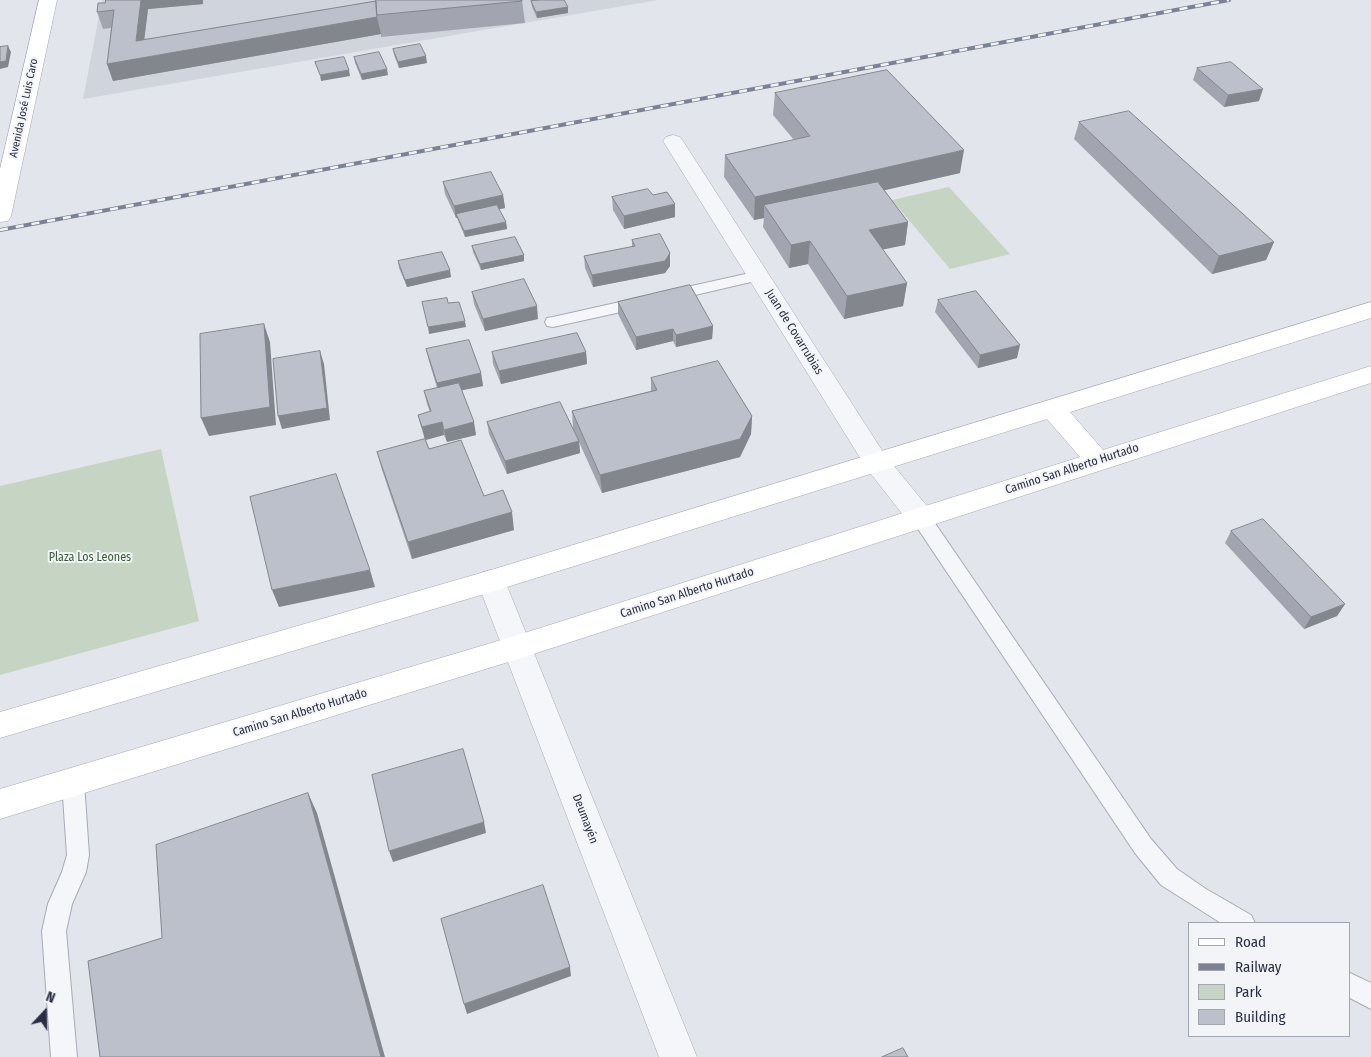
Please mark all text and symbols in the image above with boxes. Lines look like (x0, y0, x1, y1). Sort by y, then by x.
street label: Avenida José Luis Caro (7, 57, 41, 159)
street label: Juan de Covarrubias (762, 287, 826, 377)
street label: Camino San Alberto Hurtado (1003, 441, 1141, 497)
park label: Plaza Los Leones (49, 551, 131, 565)
street label: Camino San Alberto Hurtado (618, 565, 756, 621)
street label: Camino San Alberto Hurtado (231, 686, 369, 740)
street label: Deumayén (569, 792, 601, 846)
legend (1188, 922, 1351, 1037)
text: Road (1235, 933, 1266, 951)
text: Railway (1235, 958, 1282, 976)
text: Park (1235, 983, 1262, 1001)
north arrow (20, 987, 70, 1037)
text: N (44, 988, 58, 1007)
text: Building (1235, 1008, 1286, 1026)

